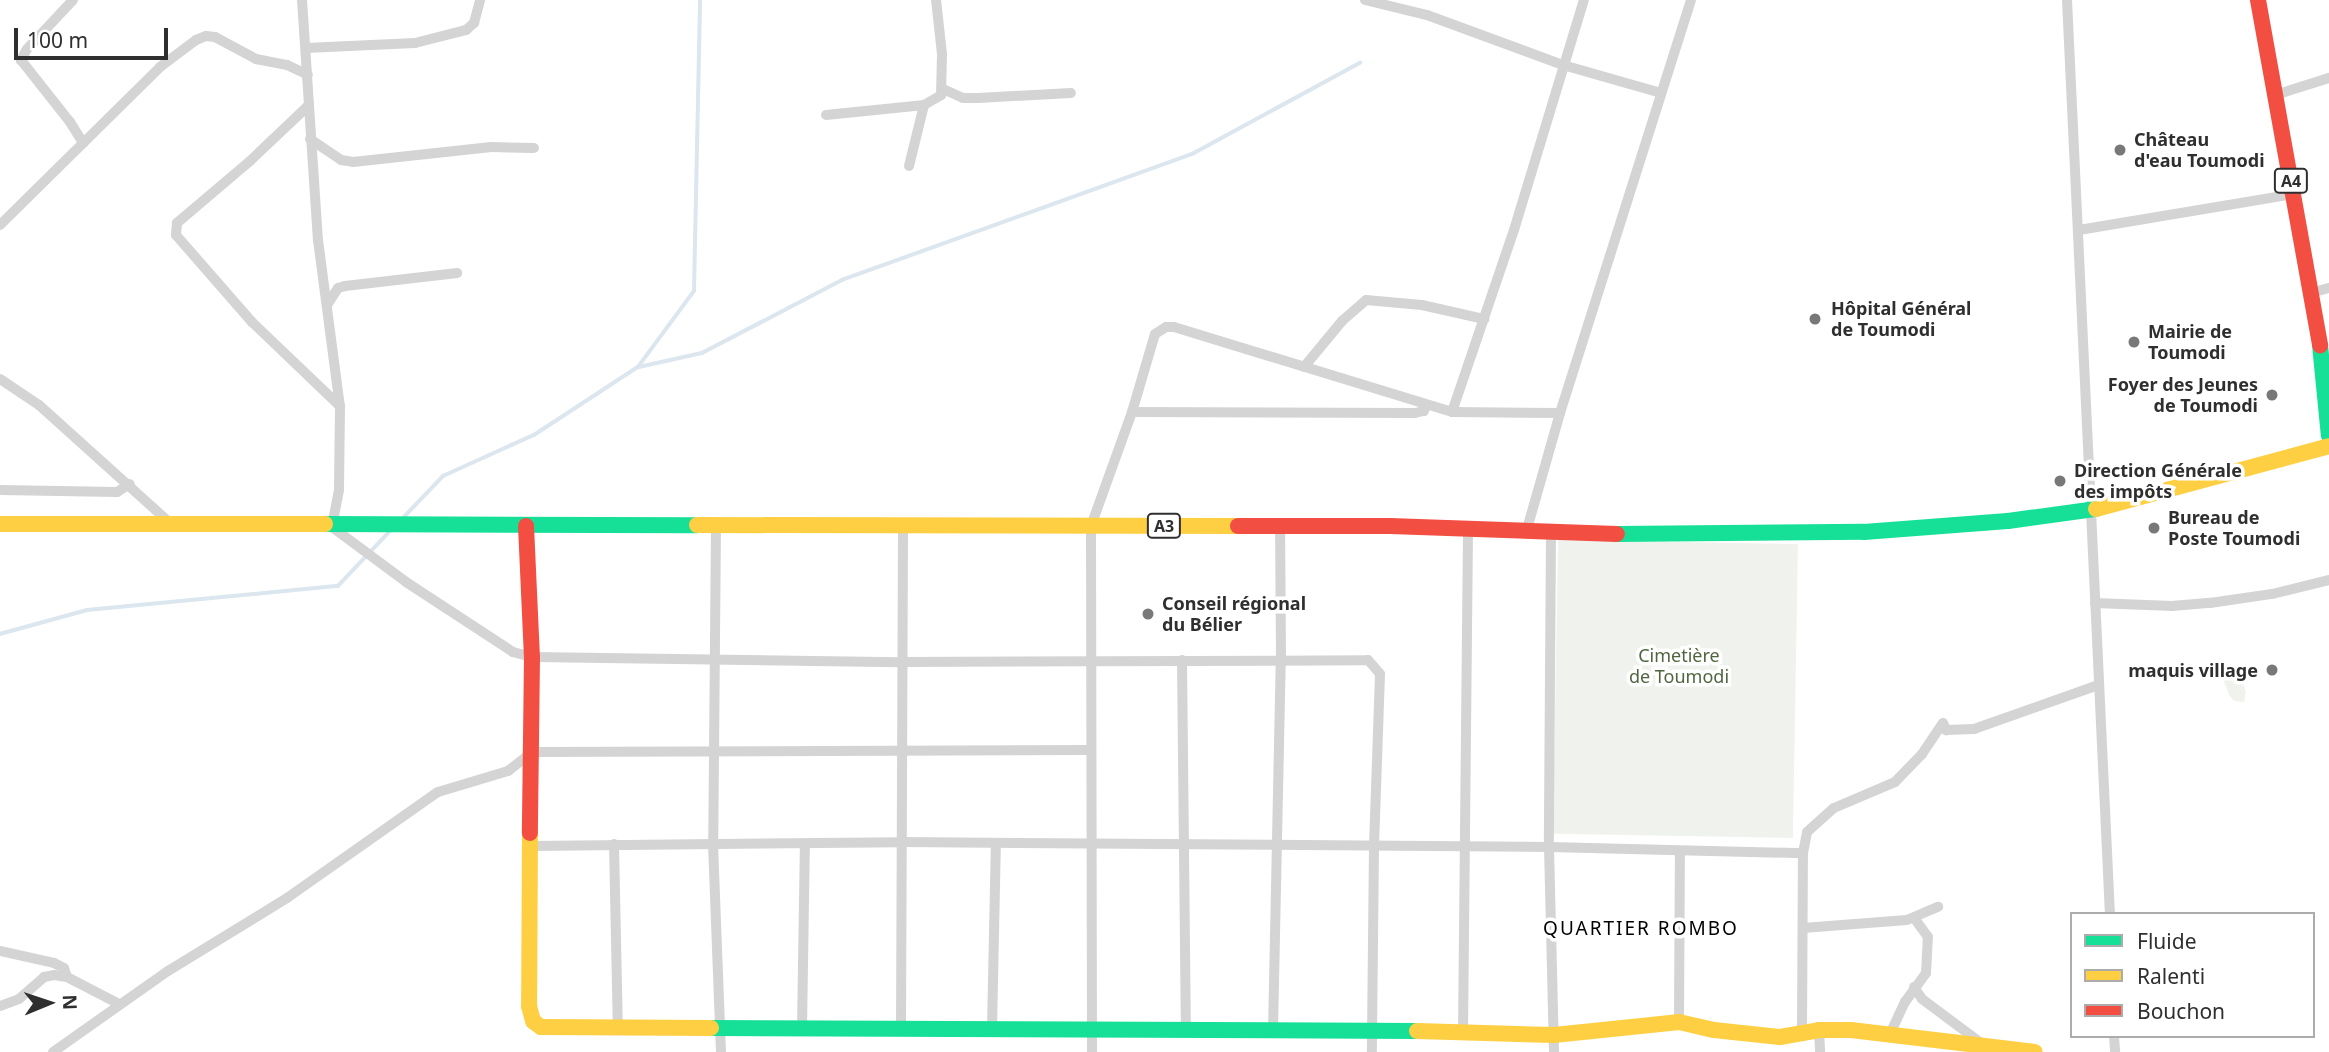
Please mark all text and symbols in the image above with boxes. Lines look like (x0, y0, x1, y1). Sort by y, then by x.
scale bar (18, 14, 172, 58)
text: 100 m (27, 26, 88, 54)
place label: Château d'eau Toumodi (2134, 129, 2265, 172)
marker: Château d'eau Toumodi (2112, 142, 2128, 158)
road number: A4 (2274, 168, 2308, 194)
place label: Hôpital Général de Toumodi (1831, 298, 1971, 340)
marker: Hôpital Général de Toumodi (1805, 309, 1825, 329)
place label: Mairie de Toumodi (2148, 321, 2232, 364)
marker: Mairie de Toumodi (2126, 334, 2142, 350)
place label: Foyer des Jeunes de Toumodi (2108, 374, 2258, 416)
marker: Foyer des Jeunes de Toumodi (2264, 387, 2280, 403)
place label: Direction Générale des impôts (2074, 460, 2242, 503)
marker: Direction Générale des impôts (2052, 473, 2068, 489)
place label: Bureau de Poste Toumodi (2168, 507, 2300, 550)
road number: A3 (1146, 513, 1182, 538)
marker: Bureau de Poste Toumodi (2146, 520, 2162, 536)
place label: Conseil régional du Bélier (1162, 593, 1306, 636)
marker: Conseil régional du Bélier (1140, 606, 1156, 622)
park label: Cimetière de Toumodi (1629, 645, 1729, 688)
place label: maquis village (2128, 659, 2258, 681)
marker: maquis village (2264, 662, 2280, 678)
legend (2070, 912, 2315, 1038)
district label: QUARTIER ROMBO (1545, 918, 1737, 940)
text: Fluide (2137, 927, 2196, 955)
text: Ralenti (2137, 962, 2205, 990)
north arrow (14, 968, 84, 1038)
text: N (57, 994, 83, 1010)
text: Bouchon (2137, 997, 2225, 1025)

